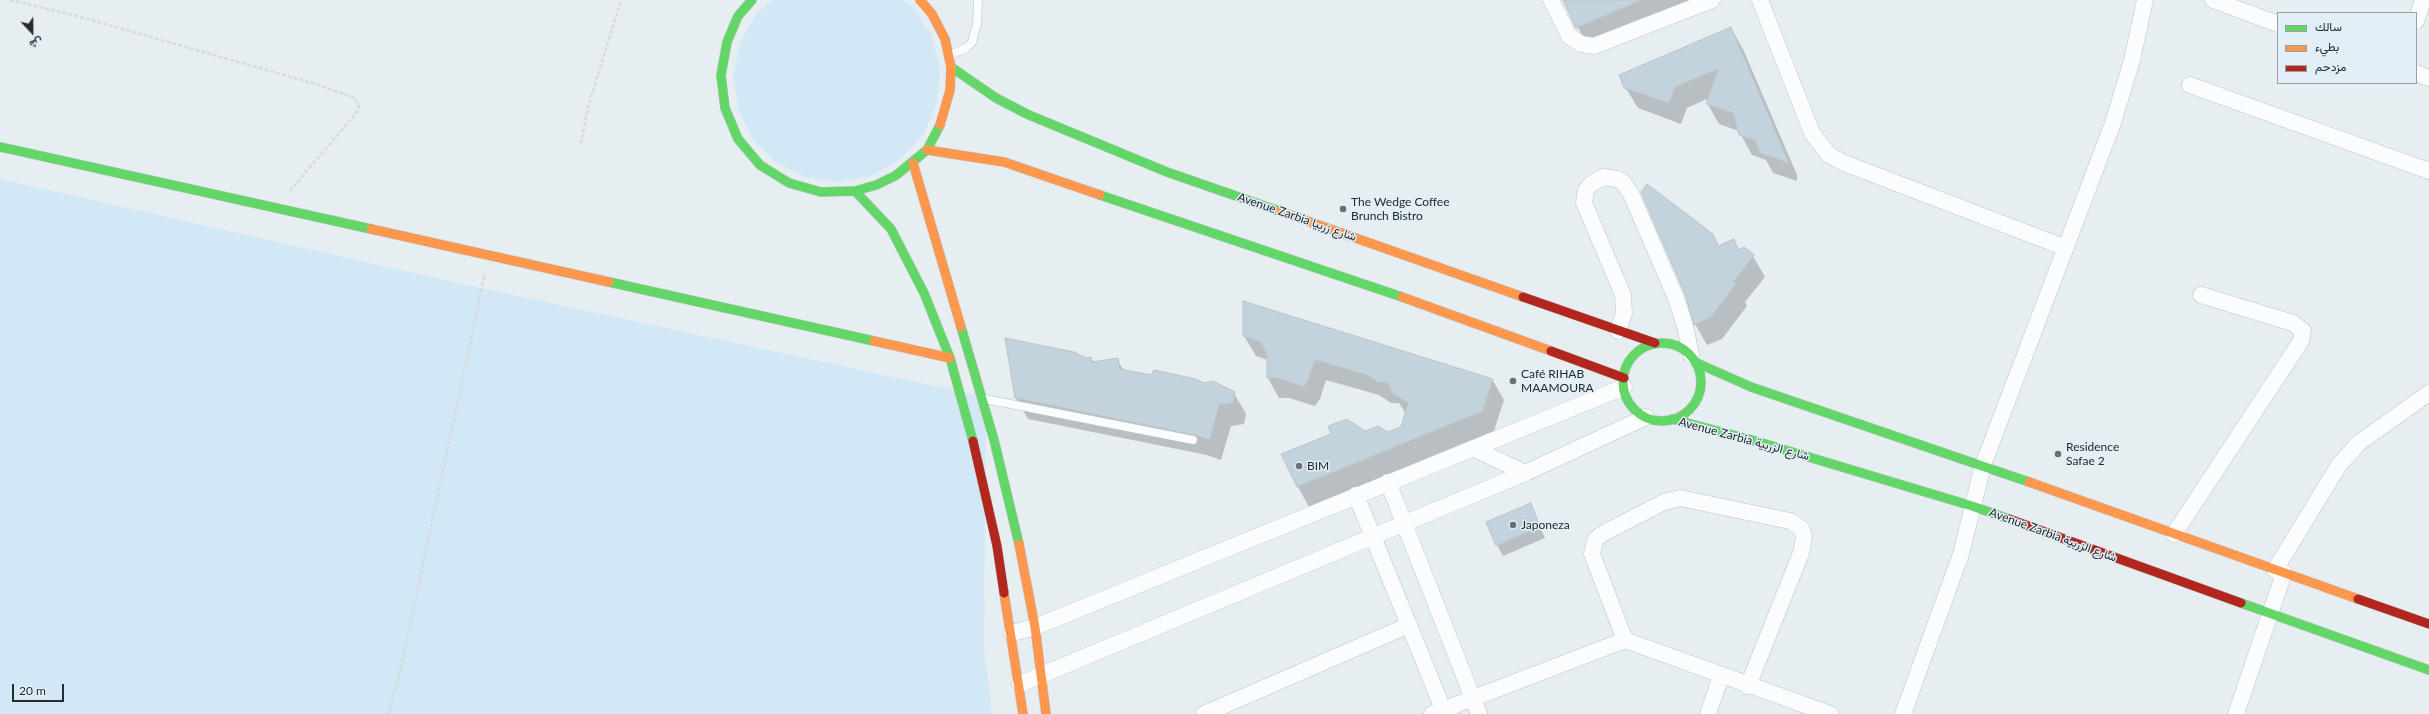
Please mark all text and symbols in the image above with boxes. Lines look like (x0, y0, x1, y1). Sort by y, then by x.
north arrow (12, 12, 52, 52)
legend (2277, 12, 2417, 84)
text: سالك (2315, 19, 2342, 34)
text: ش (28, 35, 45, 52)
text: بطيء (2315, 39, 2339, 54)
text: مزدحم (2315, 59, 2346, 74)
street label: Avenue Zarbia شارع زربيا (1236, 190, 1358, 244)
place label: The Wedge Coffee Brunch Bistro (1351, 195, 1449, 223)
marker: The Wedge Coffee Brunch Bistro (1338, 204, 1348, 214)
place label: Café RIHAB MAAMOURA (1521, 367, 1594, 395)
marker: Café RIHAB MAAMOURA (1508, 376, 1518, 386)
street label: Avenue Zarbia شارع الزربية (1677, 415, 1811, 463)
place label: Residence Safae 2 (2066, 440, 2119, 468)
marker: Residence Safae 2 (2053, 449, 2063, 459)
place label: BIM (1307, 459, 1329, 473)
marker: BIM (1294, 461, 1304, 471)
street label: Avenue Zarbia شارع الزربية (1987, 505, 2119, 565)
place label: Japoneza (1521, 518, 1570, 532)
marker: Japoneza (1508, 520, 1518, 530)
scale bar (14, 676, 66, 702)
text: 20 m (19, 683, 46, 698)

